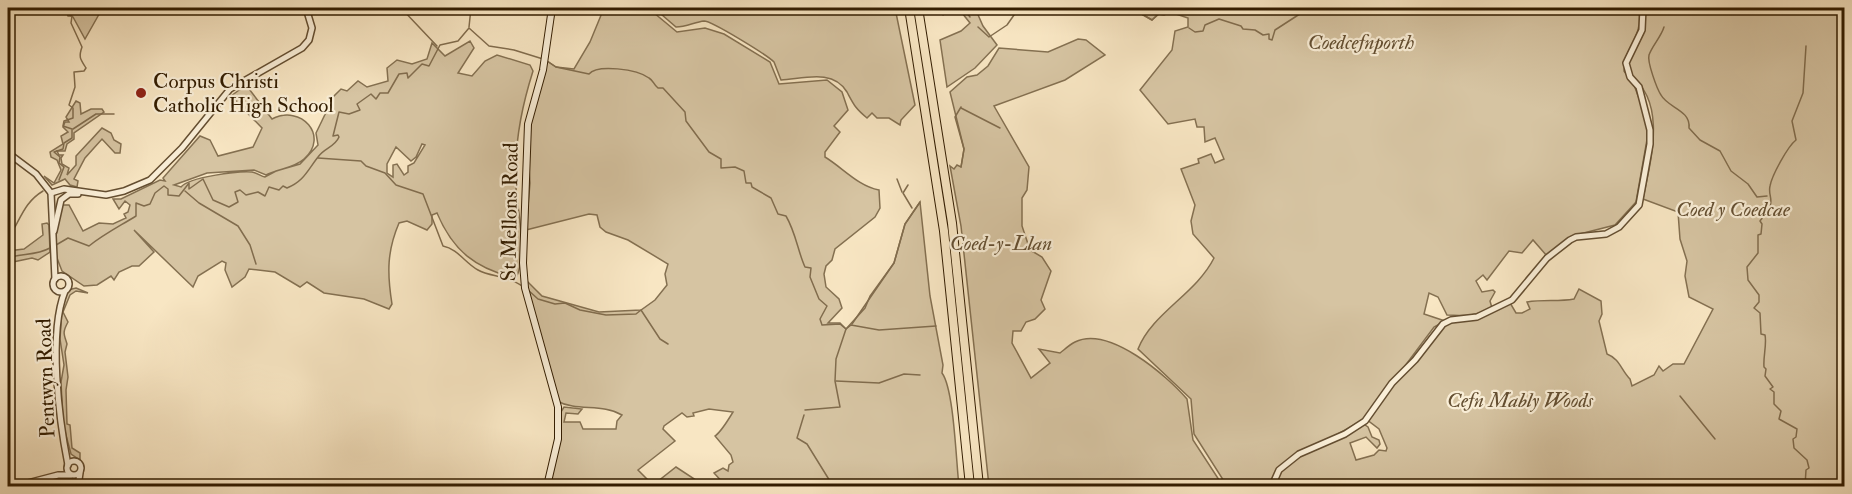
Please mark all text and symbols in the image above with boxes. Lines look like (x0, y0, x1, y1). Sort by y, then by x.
park label: Coedcefnporth (1308, 29, 1414, 56)
place label: Corpus Christi Catholic High School (153, 68, 334, 119)
marker: Corpus Christi Catholic High School (134, 86, 148, 100)
street label: St Mellons Road (495, 142, 525, 282)
park label: Coed y Coedcae (1676, 196, 1791, 223)
park label: Coed-y-Llan (950, 230, 1052, 257)
street label: Pentwyn Road (30, 317, 62, 438)
park label: Cefn Mably Woods (1447, 387, 1594, 414)

